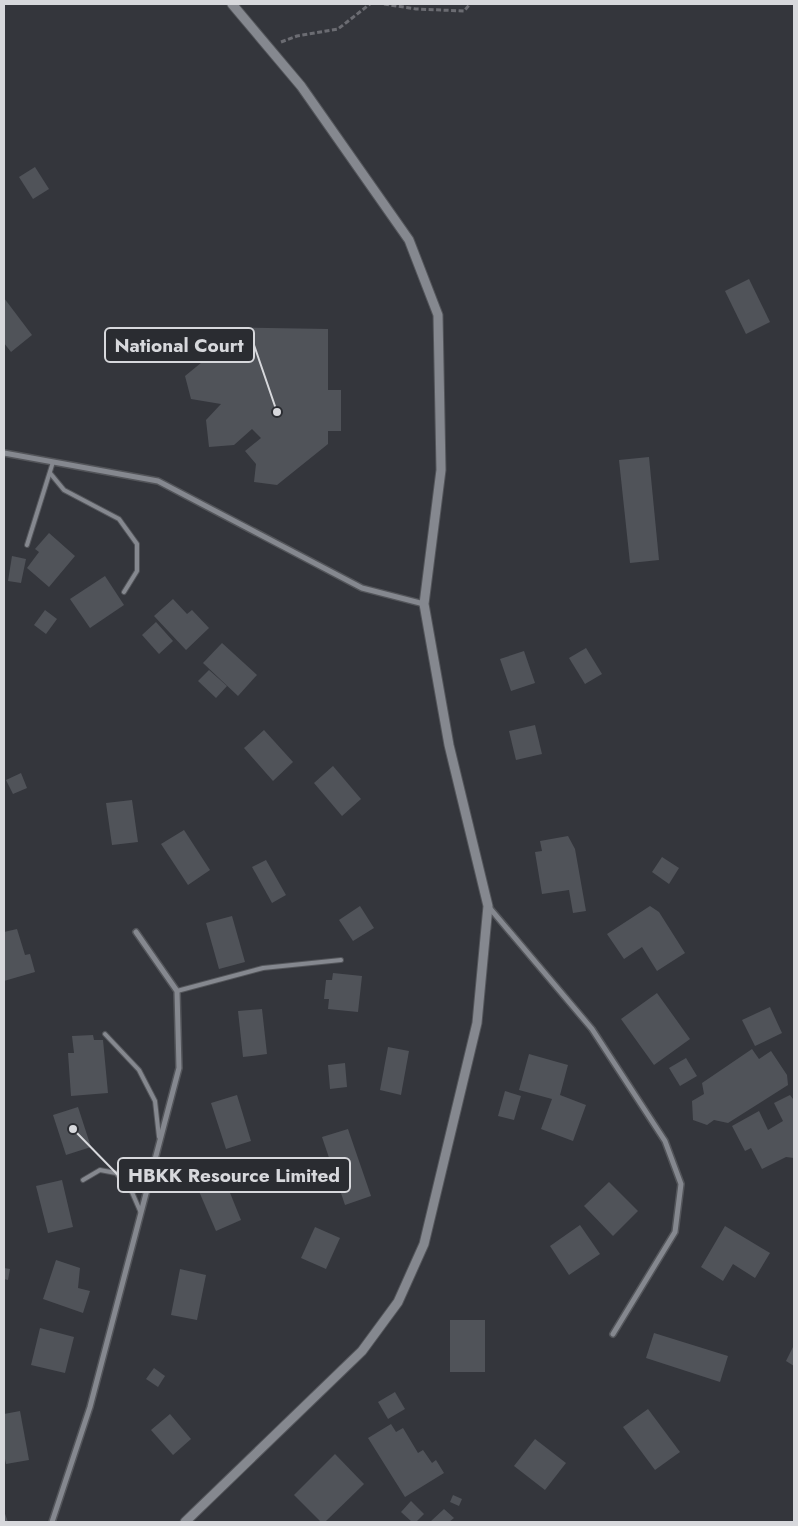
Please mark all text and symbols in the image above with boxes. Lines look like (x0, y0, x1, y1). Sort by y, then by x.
callout: National Court (105, 328, 254, 362)
text: National Court (114, 332, 244, 359)
callout: HBKK Resource Limited (118, 1158, 350, 1192)
text: HBKK Resource Limited (128, 1162, 340, 1189)

